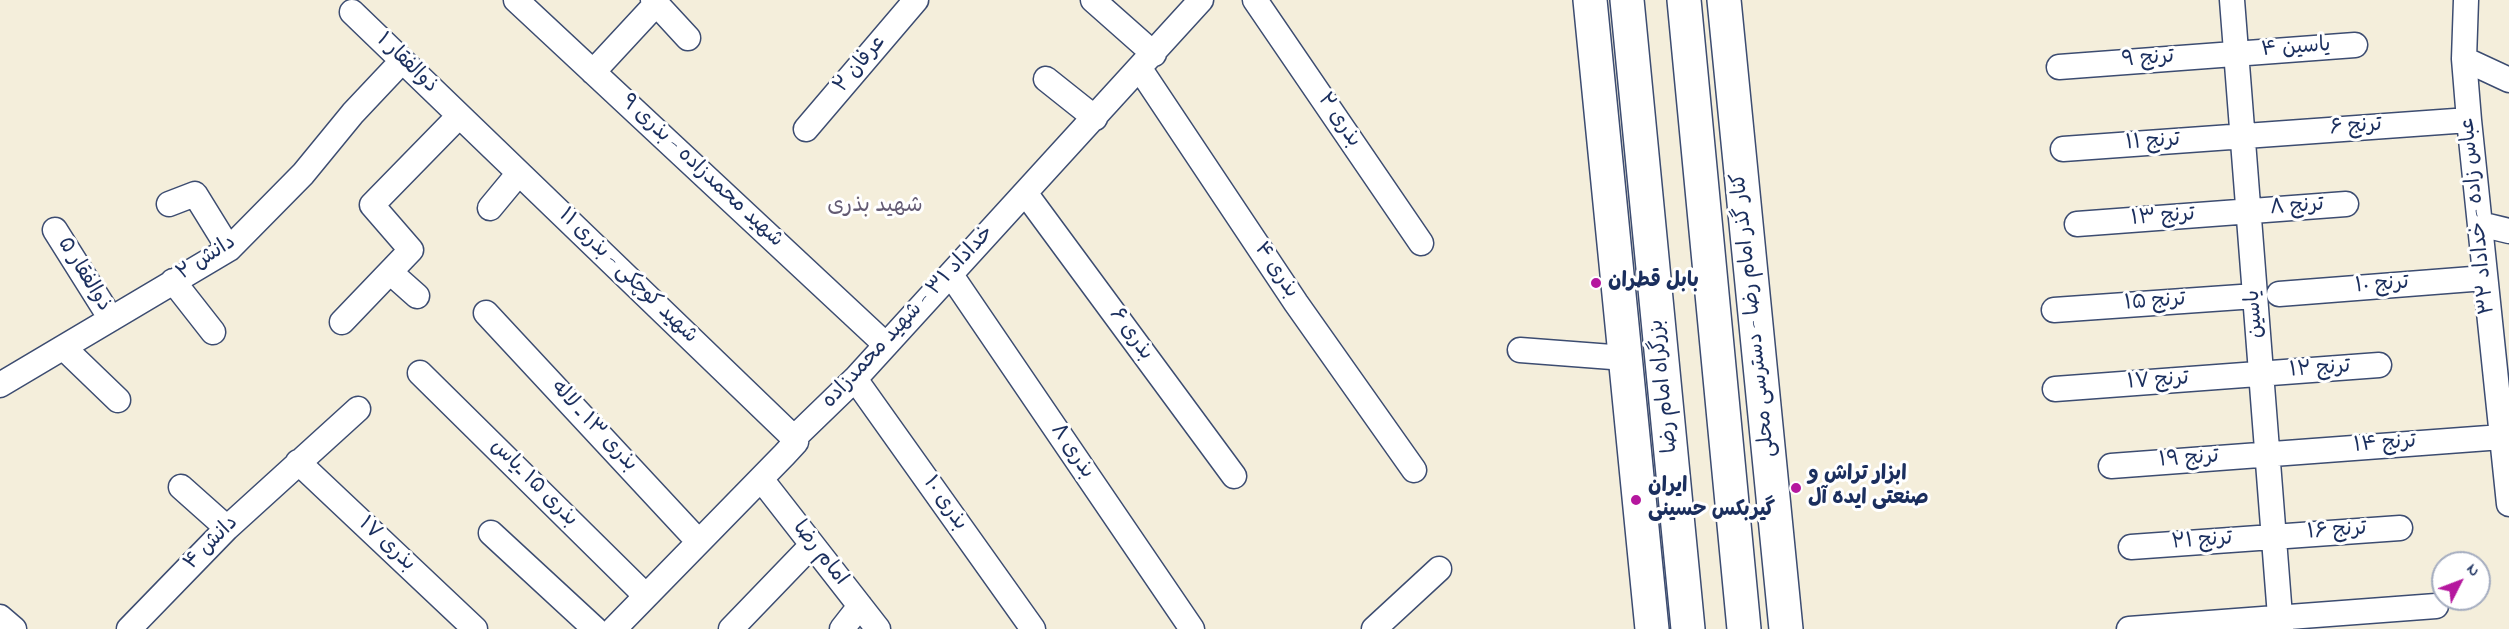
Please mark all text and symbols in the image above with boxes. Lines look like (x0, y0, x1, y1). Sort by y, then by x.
street label: ذوالفقار ۱ (370, 29, 442, 99)
street label: عرفان ۲ (830, 31, 892, 99)
street label: یاسین ۴ (2260, 34, 2332, 64)
street label: ترنج ۹ (2121, 46, 2175, 74)
street label: بذری ۲ (1311, 89, 1365, 153)
street label: شهید محمدزاده - بذری ۹ (615, 90, 787, 254)
street label: ترنج ۶ (2329, 114, 2383, 142)
street label: عباس زاده - خداداد ۳۲ (2456, 116, 2502, 316)
street label: ترنج ۱۱ (2125, 129, 2181, 157)
street label: کنار گذر امام رضا - دسترسی محلی (1728, 172, 1782, 458)
district label: شهید بذری (827, 194, 923, 220)
street label: ترنج ۸ (2269, 194, 2325, 222)
street label: ترنج ۱۳ (2130, 203, 2196, 233)
street label: شهید کوچکی - بذری ۱۱ (552, 204, 702, 350)
street label: خداداد ۳۱ - شهید محمدزاده (818, 222, 1000, 414)
street label: دانش ۲ (173, 231, 241, 287)
street label: ذوالفقار ۵ (50, 233, 116, 317)
street label: بذری ۴ (1247, 238, 1303, 304)
place label: بابل قطران (1608, 270, 1699, 296)
street label: ترنج ۱۰ (2354, 272, 2410, 300)
marker: بابل قطران (1589, 276, 1603, 290)
street label: ترنج ۱۵ (2124, 288, 2186, 318)
street label: یاسین (2242, 289, 2270, 339)
street label: بذری ۶ (1103, 304, 1157, 366)
street label: بزرگراه امام رضا (1645, 318, 1685, 454)
street label: ترنج ۱۲ (2289, 355, 2351, 385)
street label: ترنج ۱۷ (2126, 367, 2190, 397)
street label: بذری ۱۳ ـ لاله (544, 376, 642, 478)
street label: بذری ۸ (1044, 420, 1098, 484)
street label: ترنج ۱۴ (2353, 430, 2417, 460)
street label: بذری ۱۵ ـ‌یاس (484, 435, 582, 533)
street label: ترنج ۱۹ (2158, 445, 2220, 475)
place label: ابزار تراش و صنعتی ایده آل (1808, 463, 1929, 513)
street label: بذری ۱۰ (916, 472, 972, 536)
place label: ایران گیربکس حسینی (1648, 475, 1775, 525)
marker: ابزار تراش و صنعتی ایده آل (1789, 481, 1803, 495)
marker: ایران گیربکس حسینی (1629, 493, 1643, 507)
street label: دانش ۴ (180, 512, 244, 576)
street label: بذری ۱۷ (352, 512, 420, 578)
street label: امام رضا (786, 517, 852, 591)
street label: ترنج ۱۶ (2306, 517, 2368, 547)
street label: ترنج ۲۱ (2171, 527, 2233, 557)
north arrow (2431, 551, 2491, 611)
text: N (2460, 558, 2485, 582)

